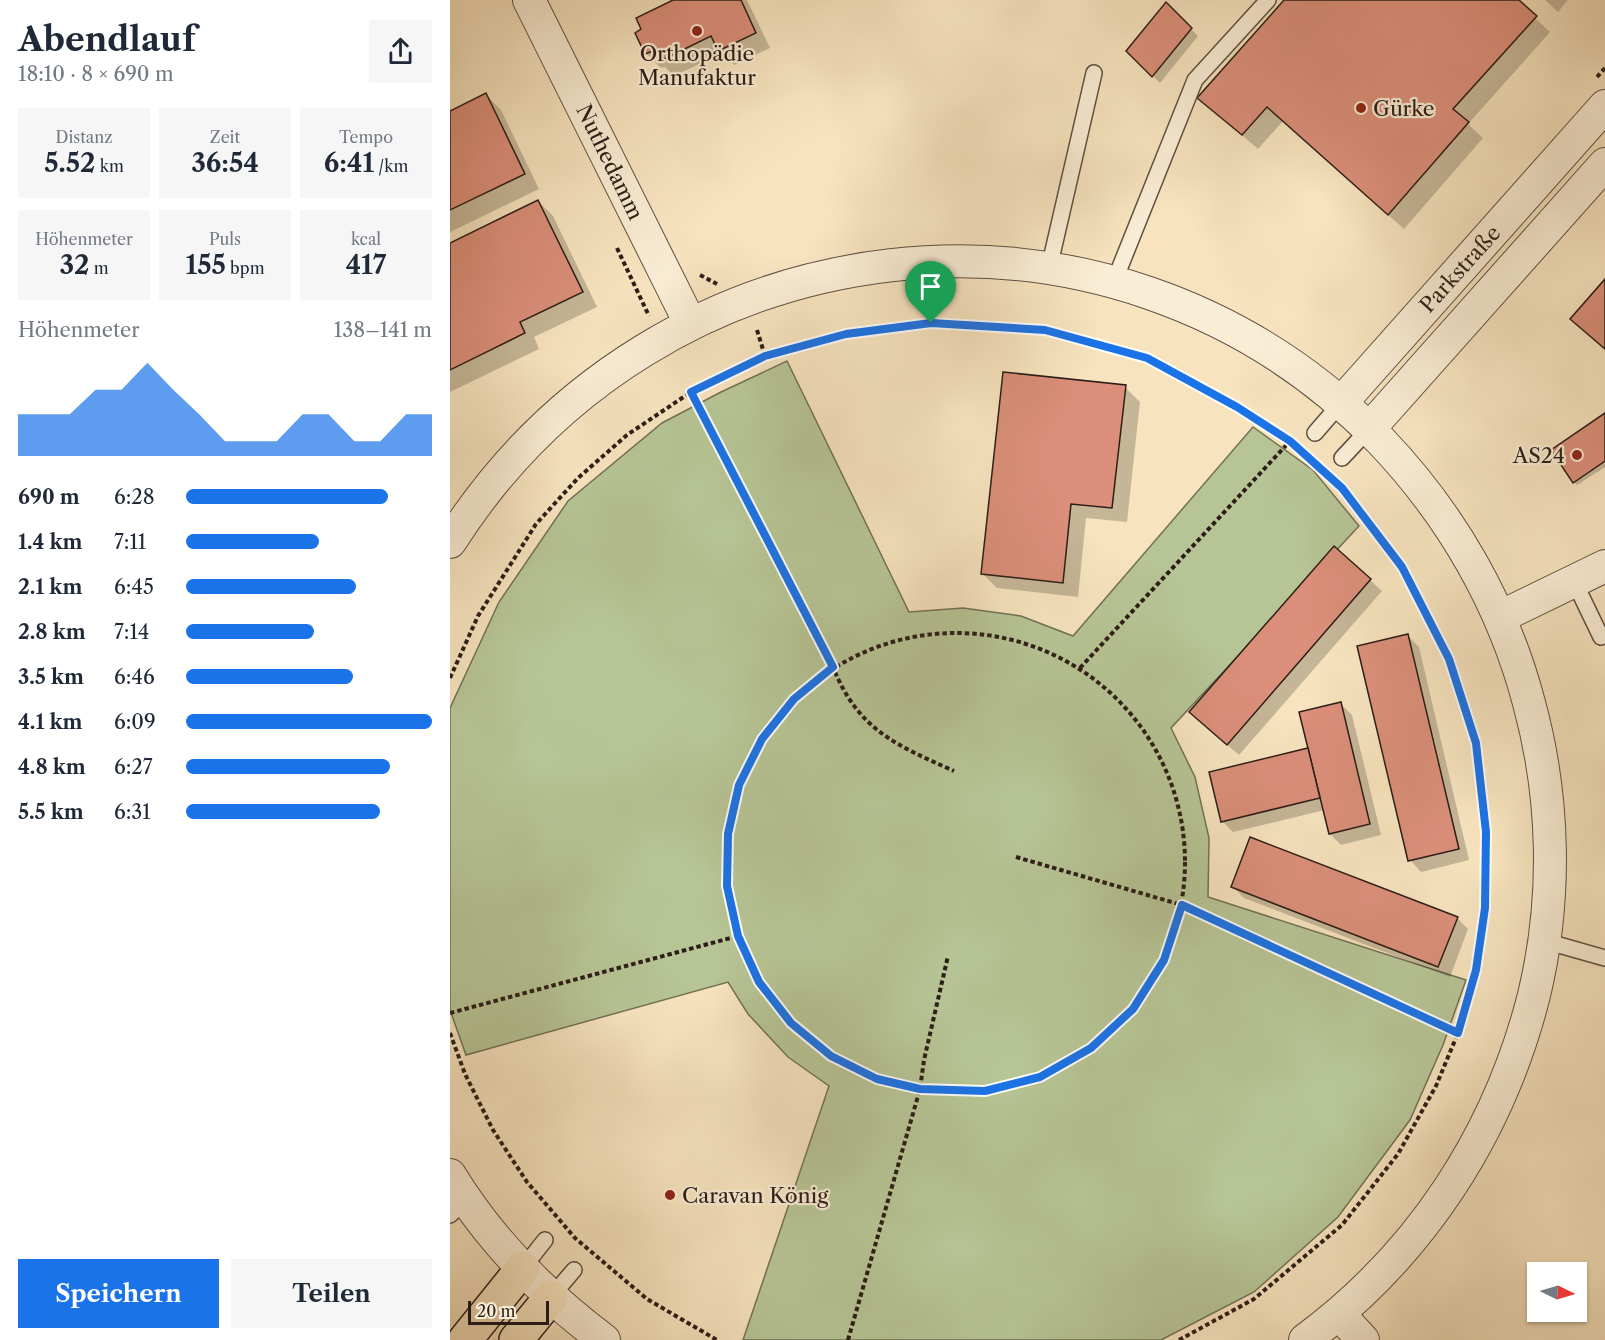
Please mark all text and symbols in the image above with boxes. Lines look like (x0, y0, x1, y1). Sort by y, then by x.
text: Abendlauf (18, 19, 196, 60)
button: share (369, 20, 432, 83)
marker: Orthopädie Manufaktur (690, 24, 704, 38)
place label: Orthopädie Manufaktur (638, 41, 756, 90)
text: 18:10 · 8 × 690 m (18, 62, 174, 86)
place label: Gürke (1373, 96, 1434, 121)
street label: Nuthedamm (571, 100, 649, 224)
marker: Gürke (1354, 101, 1368, 115)
text: Distanz (55, 127, 113, 147)
text: Zeit (210, 127, 240, 147)
text: Tempo (339, 127, 393, 147)
text: 5.52 (44, 147, 95, 179)
text: 36:54 (191, 147, 259, 179)
text: 6:41 (324, 147, 374, 179)
text: km (95, 156, 124, 176)
text: /km (374, 156, 408, 176)
street label: Parkstraße (1414, 220, 1506, 318)
text: Höhenmeter (35, 229, 133, 249)
text: Puls (209, 229, 241, 249)
text: kcal (351, 229, 381, 249)
text: 32 (59, 249, 89, 281)
text: 155 (185, 249, 226, 281)
text: 417 (346, 249, 386, 281)
text: m (89, 258, 109, 278)
text: bpm (226, 258, 265, 278)
pin (905, 261, 956, 323)
icon: arrive (914, 270, 947, 303)
text: Höhenmeter (18, 318, 140, 342)
text: 138–141 m (334, 318, 432, 342)
place label: AS24 (1512, 443, 1565, 468)
marker: AS24 (1570, 448, 1584, 462)
text: 690 m (18, 485, 80, 509)
text: 6:28 (114, 485, 155, 509)
text: 1.4 km (18, 530, 83, 554)
text: 7:11 (114, 530, 146, 554)
text: 2.1 km (18, 575, 82, 599)
text: 6:45 (114, 575, 154, 599)
text: 2.8 km (18, 620, 86, 644)
text: 7:14 (114, 620, 149, 644)
text: 3.5 km (18, 665, 84, 689)
text: 6:46 (114, 665, 155, 689)
text: 4.1 km (18, 710, 83, 734)
text: 6:09 (114, 710, 156, 734)
text: 4.8 km (18, 755, 86, 779)
text: 6:27 (114, 755, 153, 779)
text: 5.5 km (18, 800, 84, 824)
text: 6:31 (114, 800, 151, 824)
place label: Caravan König (682, 1183, 829, 1208)
marker: Caravan König (663, 1188, 677, 1202)
button: Speichern (18, 1259, 219, 1328)
button: Teilen (231, 1259, 432, 1328)
north arrow (1527, 1262, 1587, 1322)
map controls (1527, 1262, 1587, 1322)
scale bar (468, 1298, 549, 1326)
text: 20 m (477, 1301, 516, 1321)

